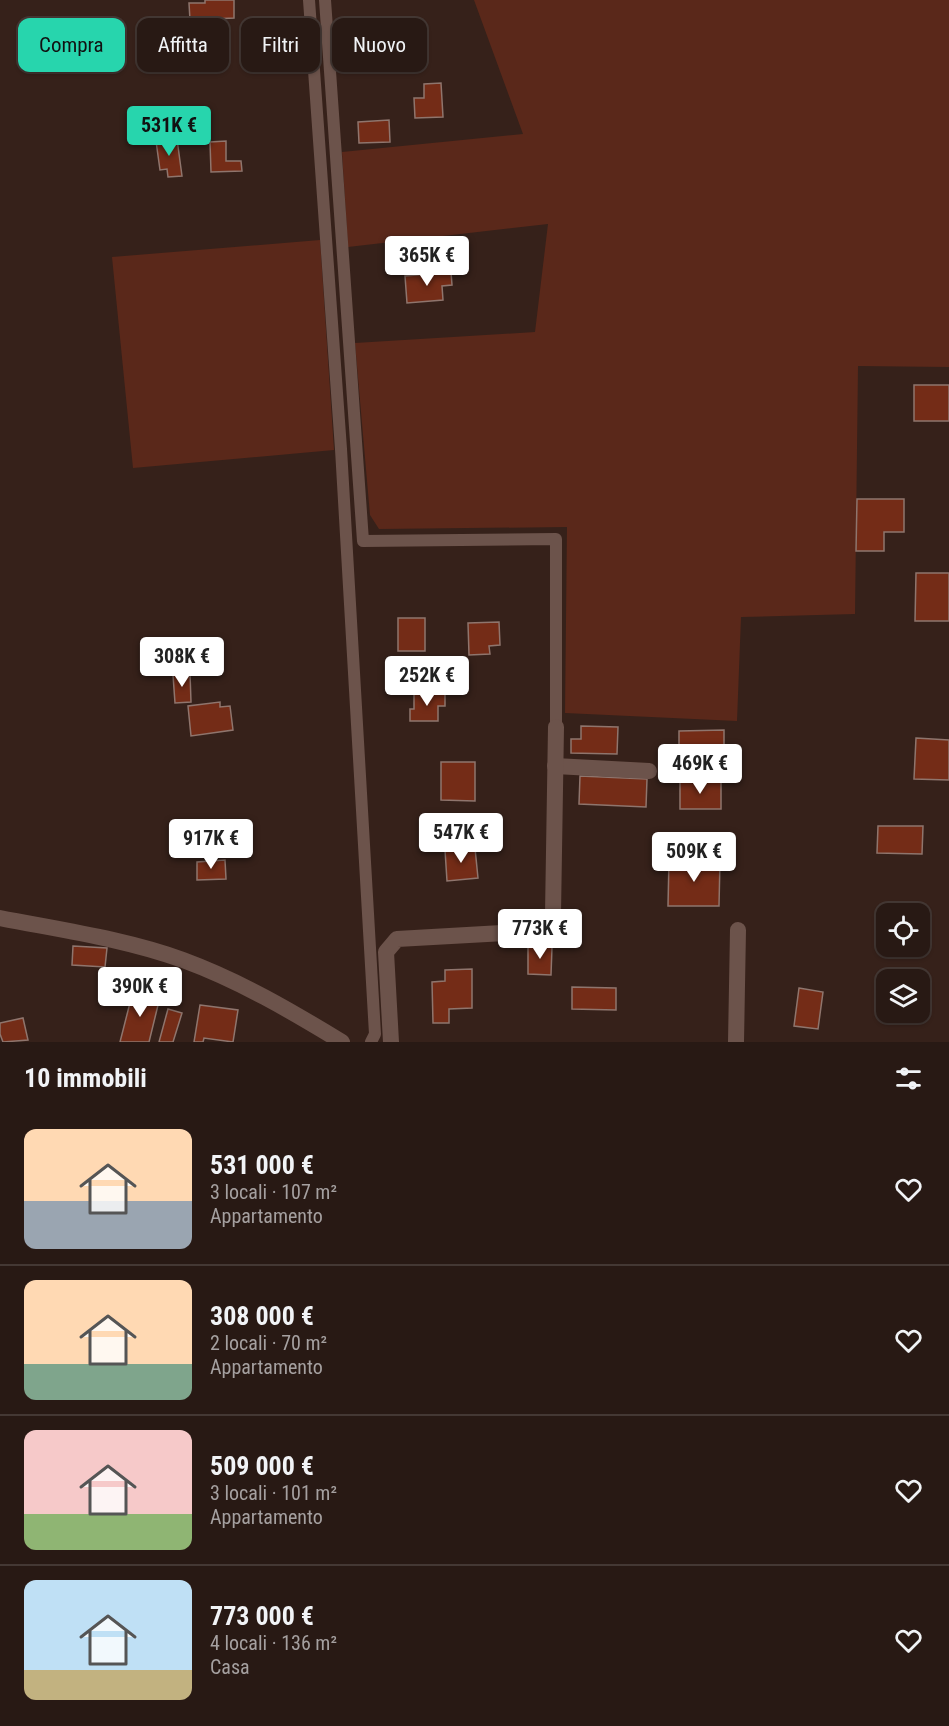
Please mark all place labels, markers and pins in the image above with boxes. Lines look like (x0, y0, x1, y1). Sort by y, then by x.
pin: 531K € (120, 106, 218, 157)
pin: 365K € (378, 236, 476, 287)
pin: 308K € (133, 637, 231, 688)
pin: 252K € (378, 656, 476, 707)
pin: 469K € (651, 744, 749, 795)
pin: 547K € (412, 813, 510, 864)
pin: 917K € (162, 819, 260, 870)
pin: 509K € (645, 832, 743, 883)
pin: 773K € (491, 909, 589, 960)
pin: 390K € (91, 967, 189, 1018)

